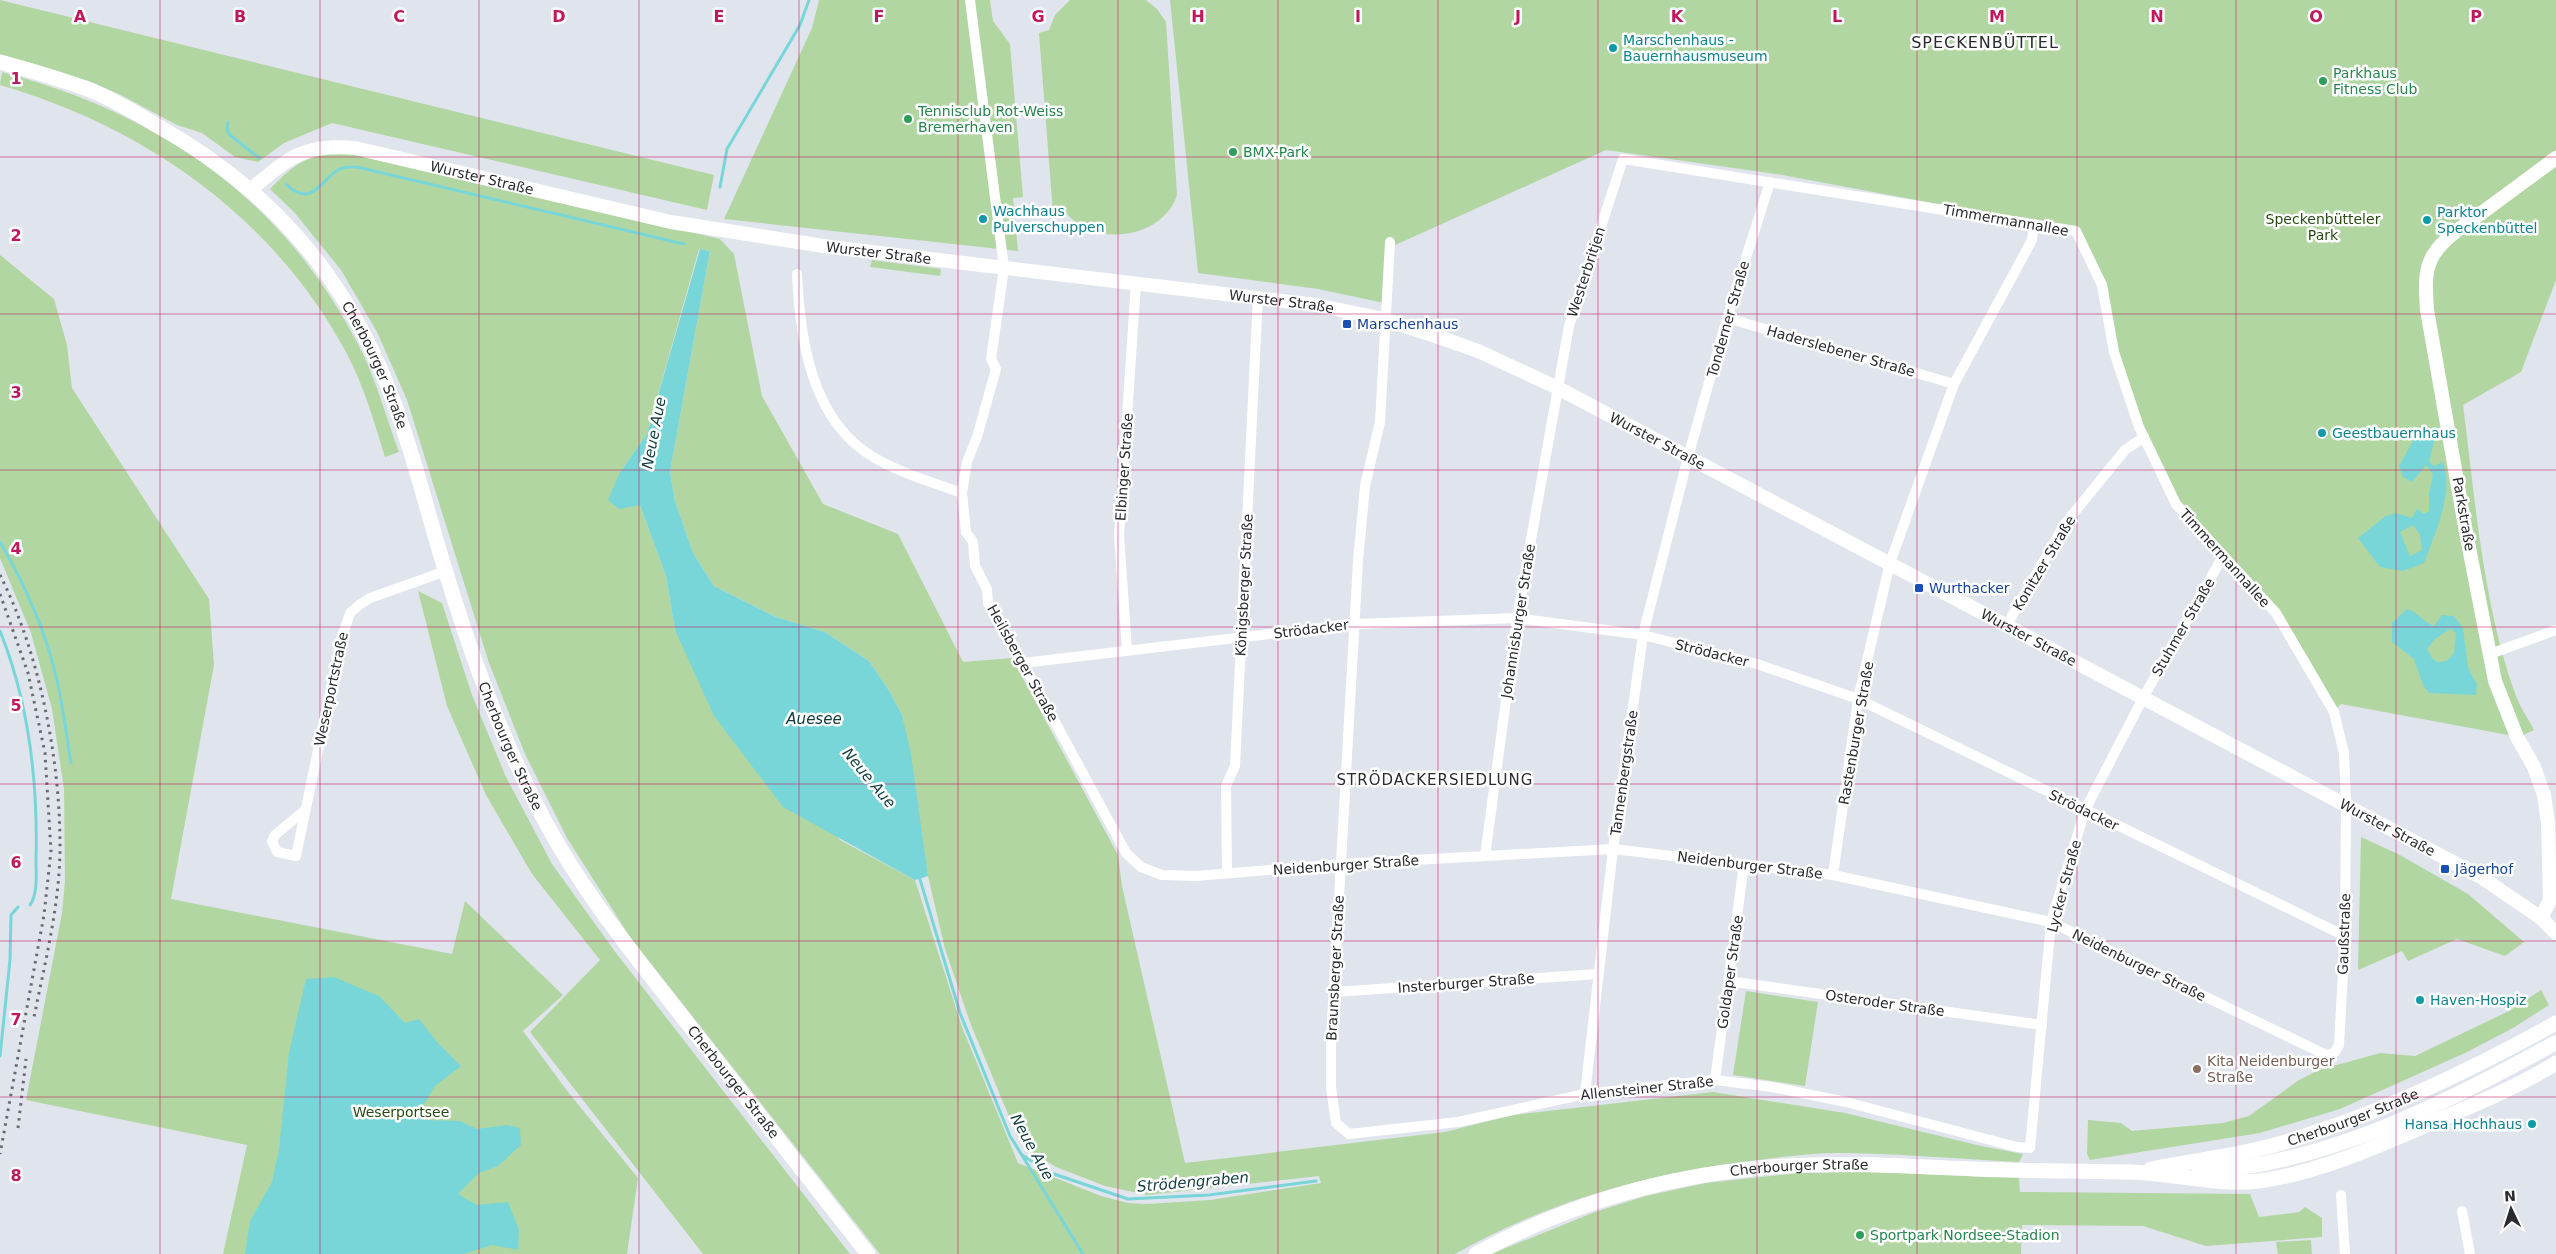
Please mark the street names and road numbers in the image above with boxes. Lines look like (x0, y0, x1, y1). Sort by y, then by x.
street label: Wurster Straße (429, 158, 535, 198)
street label: Timmermannallee (1941, 201, 2070, 239)
street label: Westerbritjen (1564, 225, 1608, 319)
street label: Wurster Straße (825, 239, 932, 267)
street label: Tonderner Straße (1703, 259, 1752, 380)
street label: Wurster Straße (1228, 287, 1336, 317)
street label: Cherbourger Straße (339, 298, 411, 431)
street label: Haderslebener Straße (1765, 322, 1917, 380)
street label: Wurster Straße (1607, 409, 1708, 473)
street label: Elbinger Straße (1112, 412, 1136, 522)
street label: Parkstraße (2450, 476, 2478, 552)
street label: Timmermannallee (2176, 505, 2273, 611)
street label: Königsberger Straße (1232, 513, 1256, 657)
street label: Konitzer Straße (2009, 513, 2079, 613)
street label: Johannisburger Straße (1498, 543, 1538, 700)
street label: Stuhmer Straße (2148, 575, 2218, 679)
street label: Heilsberger Straße (984, 602, 1062, 724)
street label: Wurster Straße (1978, 606, 2079, 669)
street label: Strödacker (1273, 616, 1350, 642)
street label: Weserportstraße (311, 630, 351, 748)
street label: Strödacker (1673, 636, 1751, 670)
street label: Rastenburger Straße (1835, 660, 1877, 806)
street label: Cherbourger Straße (475, 679, 546, 813)
street label: Tannenbergstraße (1607, 709, 1641, 838)
street label: Strödacker (2047, 786, 2122, 834)
street label: Wurster Straße (2337, 796, 2438, 859)
street label: Lycker Straße (2044, 838, 2084, 934)
street label: Neidenburger Straße (1676, 848, 1824, 882)
street label: Neidenburger Straße (1272, 852, 1420, 878)
street label: Gaußstraße (2335, 893, 2353, 975)
street label: Braunsberger Straße (1323, 895, 1347, 1041)
street label: Goldaper Straße (1714, 914, 1746, 1030)
street label: Neidenburger Straße (2070, 926, 2208, 1004)
street label: Insterburger Straße (1397, 970, 1535, 996)
street label: Osteroder Straße (1824, 987, 1946, 1019)
street label: Cherbourger Straße (684, 1022, 783, 1141)
street label: Allensteiner Straße (1580, 1073, 1714, 1103)
street label: Cherbourger Straße (2285, 1085, 2421, 1149)
street label: Cherbourger Straße (1729, 1156, 1869, 1179)

